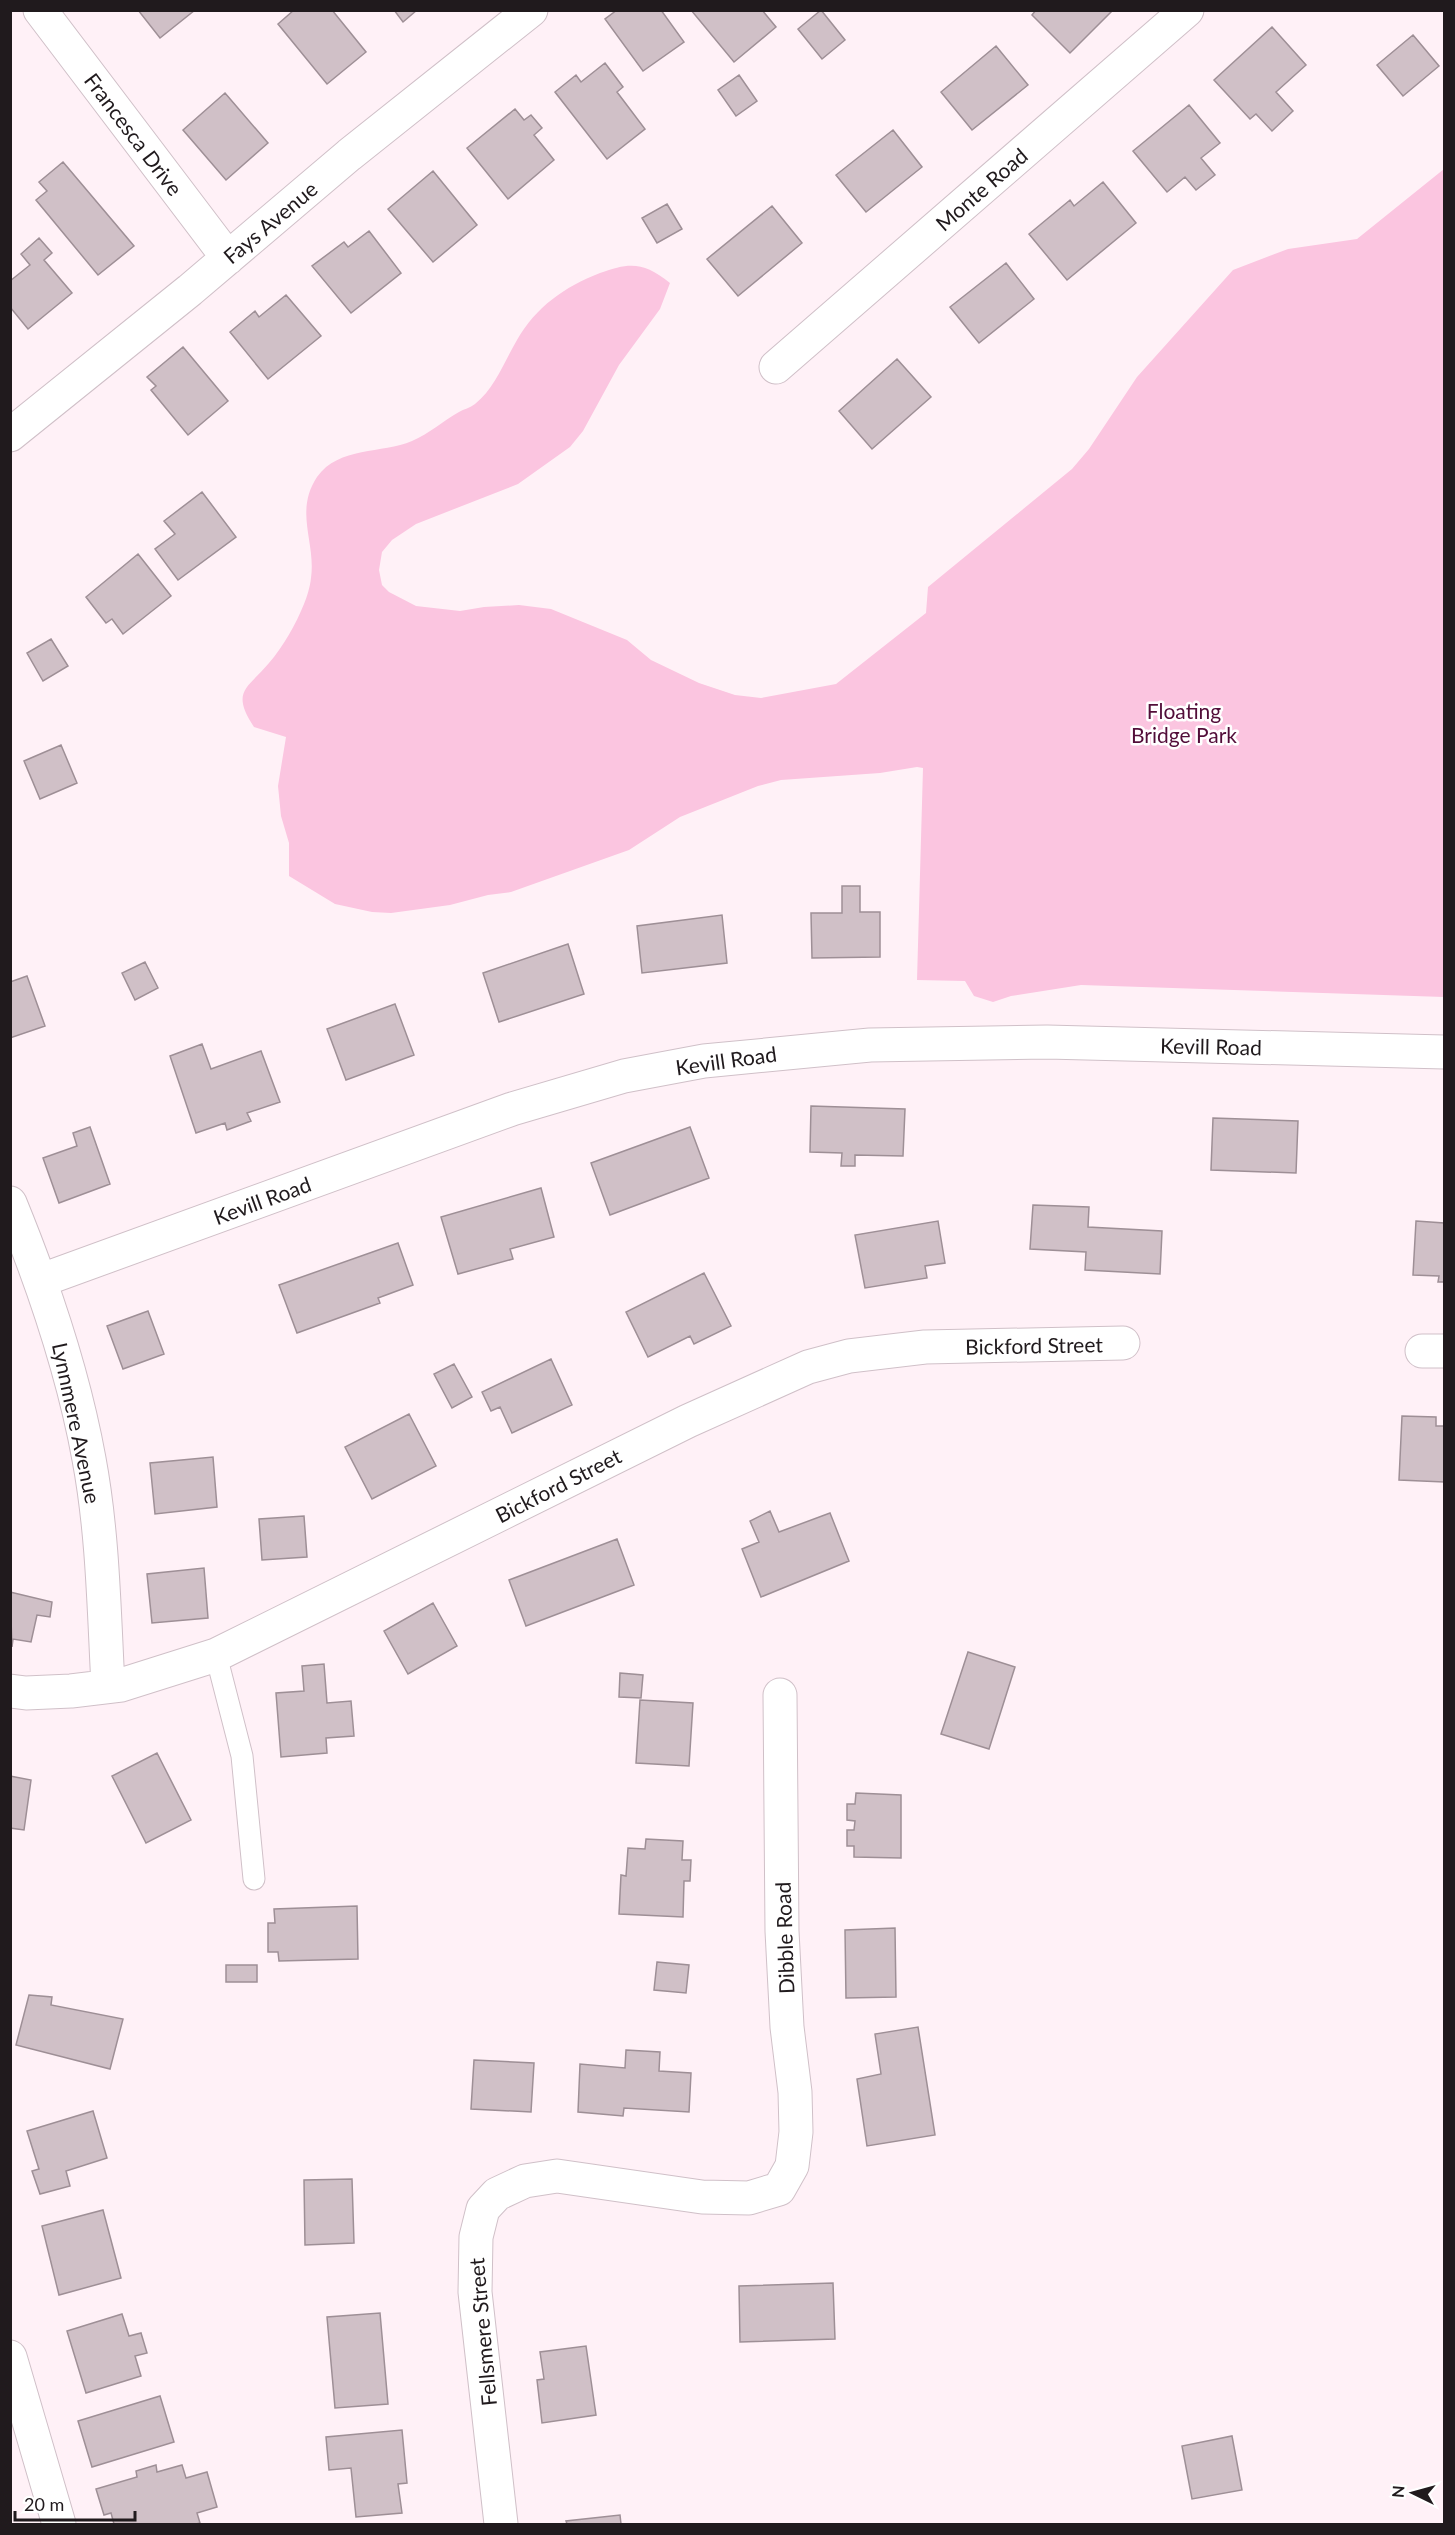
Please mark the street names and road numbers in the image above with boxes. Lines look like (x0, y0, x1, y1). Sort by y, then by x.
street label: Francesca Drive (80, 68, 188, 200)
street label: Monte Road (930, 142, 1032, 236)
street label: Fays Avenue (218, 176, 322, 268)
street label: Kevill Road (1160, 1033, 1262, 1059)
street label: Kevill Road (674, 1041, 778, 1079)
street label: Kevill Road (210, 1171, 314, 1229)
street label: Bickford Street (965, 1331, 1104, 1359)
street label: Lynnmere Avenue (48, 1340, 106, 1506)
street label: Bickford Street (491, 1442, 625, 1527)
street label: Dibble Road (770, 1881, 798, 1995)
street label: Fellsmere Street (463, 2257, 501, 2407)

